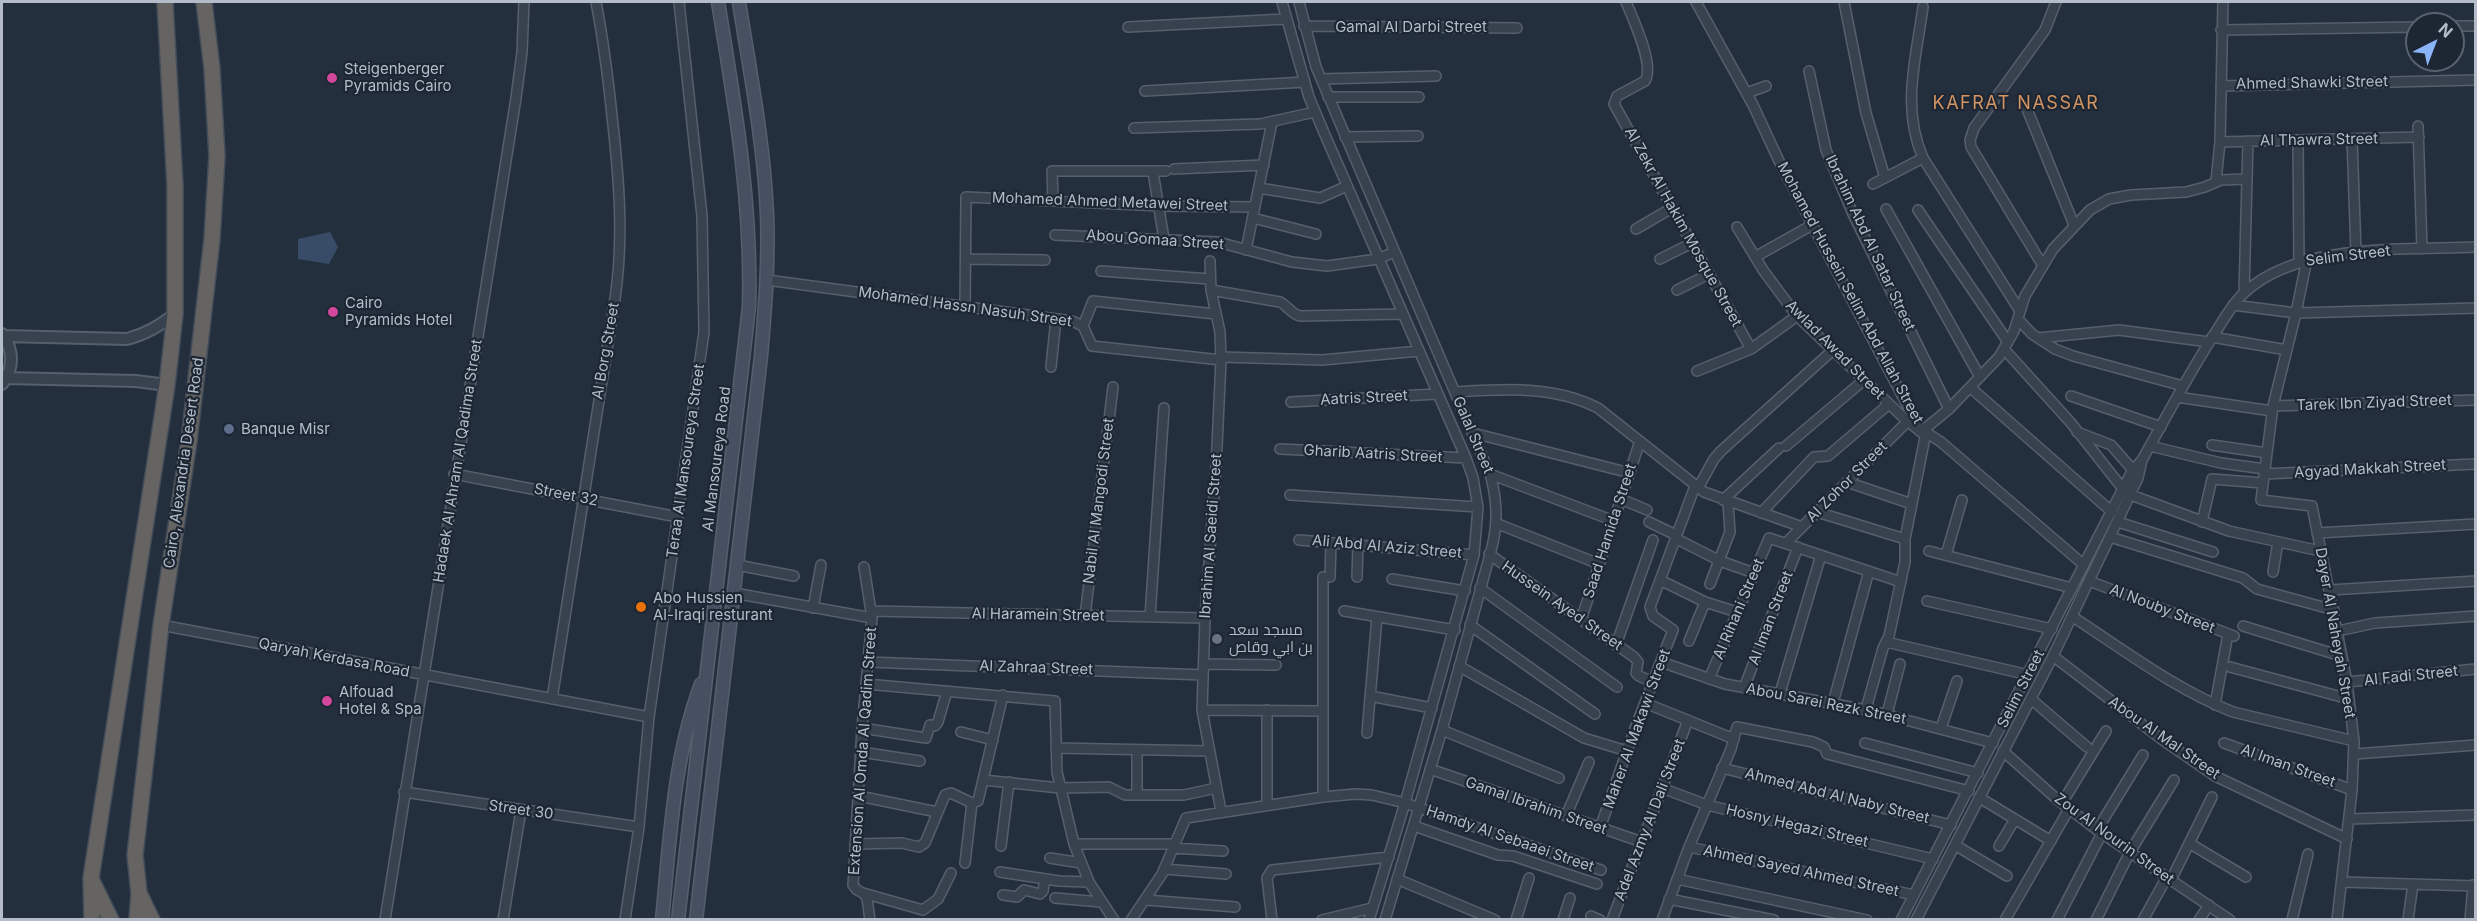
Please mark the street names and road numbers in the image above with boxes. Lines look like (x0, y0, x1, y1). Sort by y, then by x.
street label: Gamal Al Darbi Street (1335, 18, 1487, 36)
street label: Ahmed Shawki Street (2236, 73, 2388, 93)
street label: Al Zekr Al Hakim Mosque Street (1621, 124, 1745, 330)
street label: Al Thawra Street (2260, 130, 2378, 150)
street label: Ibrahim Abd Al Satar Street (1821, 152, 1919, 334)
street label: Mohamed Hussein Selim Abd Allah Street (1773, 159, 1927, 427)
street label: Mohamed Ahmed Metawei Street (992, 189, 1228, 215)
street label: Abou Gomaa Street (1085, 226, 1225, 254)
street label: Selim Street (2305, 242, 2391, 270)
street label: Mohamed Hassn Nasuh Street (857, 283, 1073, 331)
street label: Awlad Awad Street (1782, 297, 1888, 403)
street label: Al Borg Street (589, 301, 623, 401)
street label: Hadaek Al Ahram Al Qadima Street (430, 338, 486, 584)
street label: Cairo, Alexandria Desert Road (160, 356, 208, 570)
street label: Teraa Al Mansoureya Street (663, 363, 709, 559)
street label: Al Mansoureya Road (699, 386, 735, 532)
street label: Aatris Street (1320, 387, 1408, 409)
street label: Tarek Ibn Ziyad Street (2296, 391, 2452, 415)
street label: Galal Street (1449, 394, 1497, 476)
street label: Nabil Al Mangodi Street (1080, 417, 1118, 585)
street label: Al Zohor Street (1803, 438, 1891, 526)
street label: Gharib Aatris Street (1303, 441, 1443, 467)
street label: Ibrahim Al Saeidi Street (1196, 453, 1226, 619)
street label: Agyad Makkah Street (2294, 456, 2446, 482)
street label: Saad Hamida Street (1580, 461, 1640, 601)
street label: Street 32 (532, 480, 600, 510)
street label: Ali Abd Al Aziz Street (1311, 531, 1463, 563)
street label: Dayer Al Naheyah Street (2311, 546, 2359, 720)
street label: Al Rihani Street (1710, 556, 1768, 662)
street label: Hussein Ayed Street (1498, 558, 1626, 654)
street label: Al Iman Street (1745, 568, 1797, 668)
street label: Al Nouby Street (2107, 581, 2217, 637)
street label: Al Haramein Street (971, 605, 1105, 625)
street label: Extension Al Omda Al Qadim Street (845, 626, 881, 876)
street label: Qaryah Kerdasa Road (257, 635, 411, 681)
street label: Maher Al Makawi Street (1600, 647, 1674, 811)
street label: Selim Street (1994, 647, 2048, 731)
street label: Al Zahraa Street (979, 657, 1093, 679)
street label: Al Fadi Street (2363, 662, 2459, 690)
street label: Abou Sarei Rezk Street (1744, 680, 1908, 728)
street label: Abou Al Mal Street (2105, 693, 2223, 783)
street label: Adel Azmy Al Dali Street (1611, 737, 1689, 903)
street label: Al Iman Street (2238, 741, 2338, 791)
street label: Ahmed Abd Al Naby Street (1743, 764, 1931, 828)
street label: Gamal Ibrahim Street (1463, 773, 1609, 839)
street label: Zou Al Nourin Street (2051, 789, 2177, 889)
street label: Street 30 (487, 797, 555, 823)
street label: Hosny Hegazi Street (1724, 801, 1870, 851)
street label: Hamdy Al Sebaaei Street (1424, 802, 1596, 876)
street label: Ahmed Sayed Ahmed Street (1702, 841, 1900, 901)

